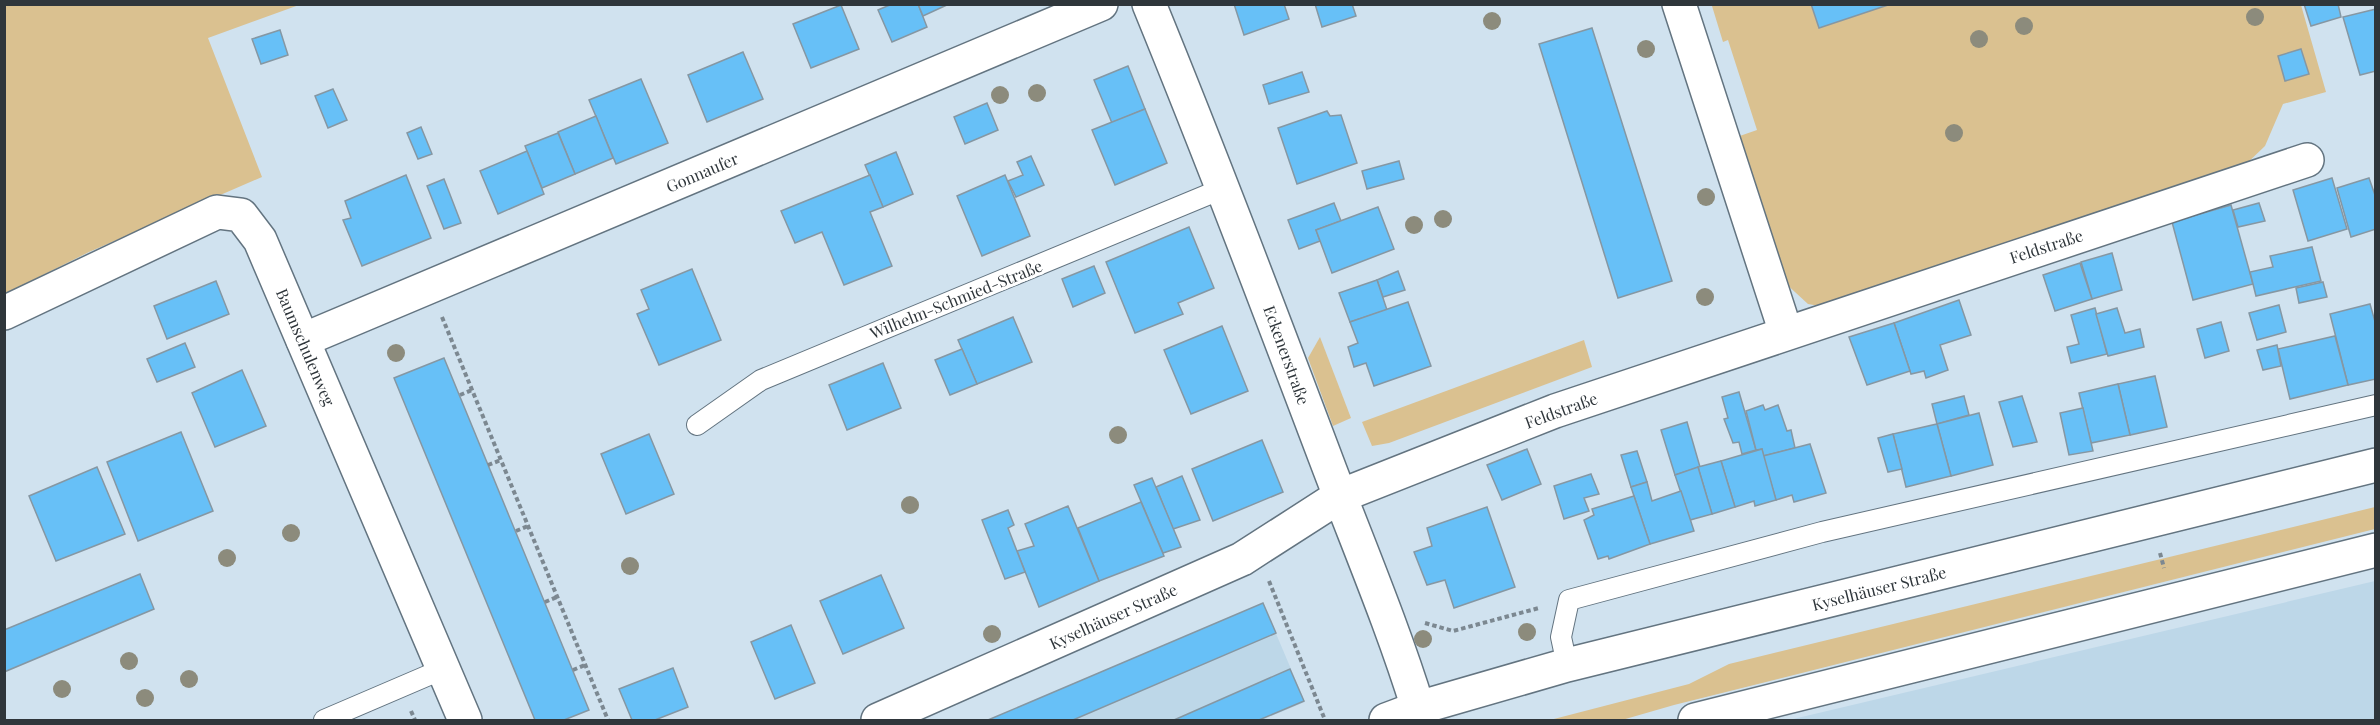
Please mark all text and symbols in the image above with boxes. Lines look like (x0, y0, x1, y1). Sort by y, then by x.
street label: Gonnaufer (663, 147, 741, 197)
street label: Feldstraße (2007, 224, 2085, 268)
street label: Wilhelm-Schmied-Straße (866, 255, 1045, 344)
street label: Baumschulenweg (272, 285, 340, 409)
street label: Eckenerstraße (1259, 303, 1315, 407)
street label: Feldstraße (1522, 387, 1600, 433)
street label: Kyselhäuser Straße (1810, 561, 1948, 615)
street label: Kyselhäuser Straße (1046, 578, 1180, 654)

